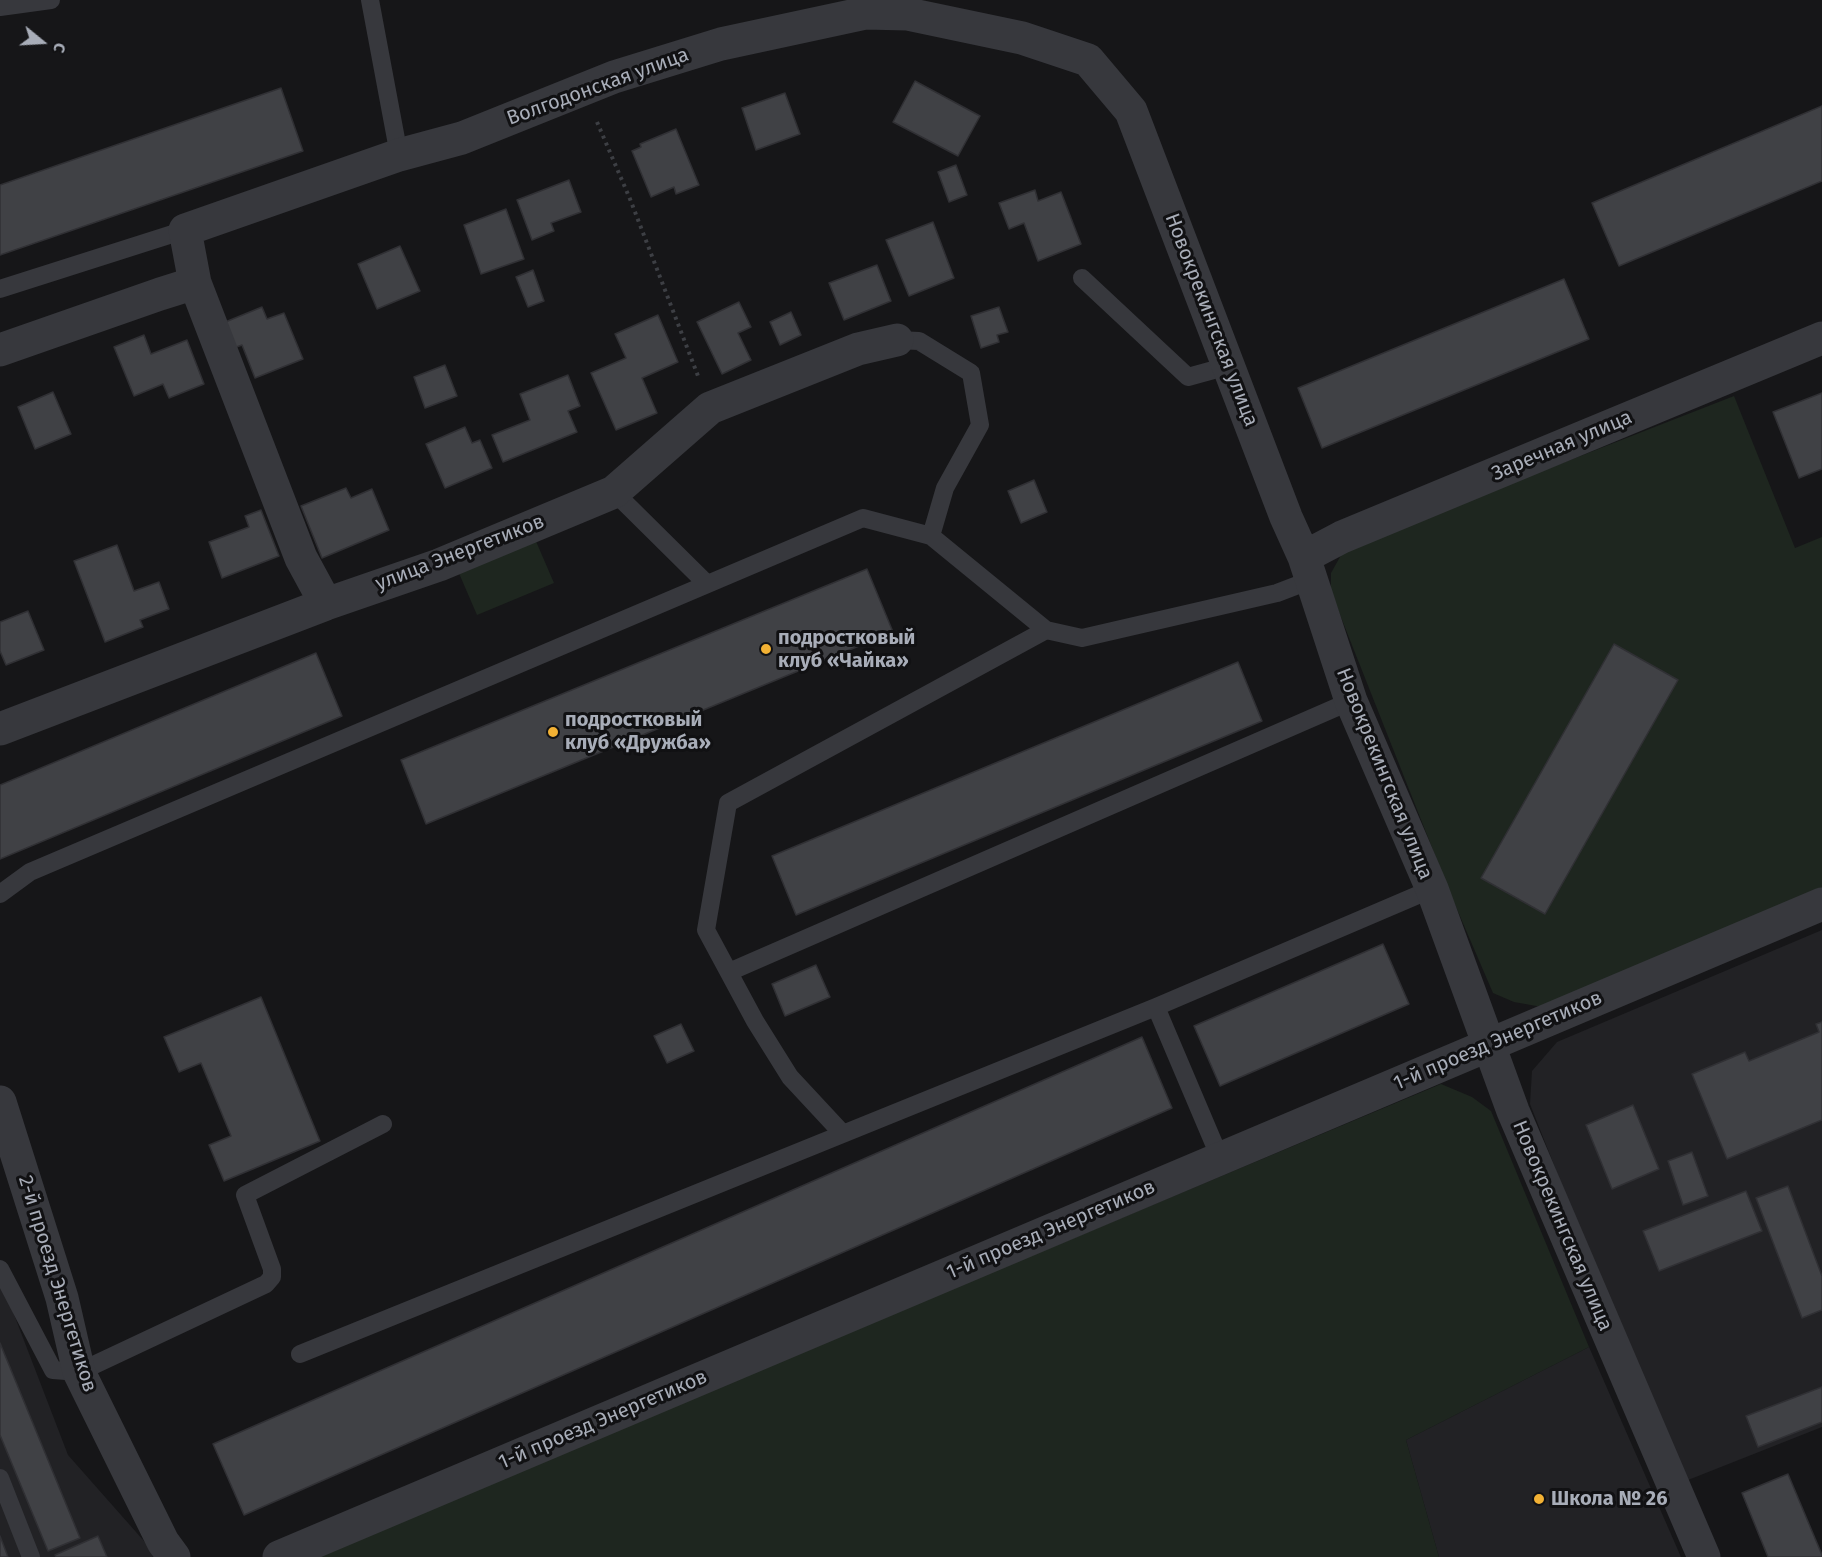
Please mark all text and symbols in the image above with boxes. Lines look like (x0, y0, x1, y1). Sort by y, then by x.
north arrow (12, 12, 72, 72)
text: С (49, 40, 70, 55)
street label: Волгодонская улица (504, 43, 692, 131)
street label: Новокрекингская улица (1159, 210, 1263, 430)
street label: Заречная улица (1488, 406, 1636, 486)
street label: улица Энергетиков (372, 510, 548, 596)
place label: подростковый клуб «Чайка» (778, 626, 915, 673)
marker: подростковый клуб «Чайка» (759, 642, 773, 656)
street label: Новокрекингская улица (1331, 665, 1437, 883)
place label: подростковый клуб «Дружба» (565, 708, 711, 755)
marker: подростковый клуб «Дружба» (546, 725, 560, 739)
street label: 1-й проезд Энергетиков (1390, 986, 1606, 1096)
street label: Новокрекингская улица (1507, 1117, 1617, 1335)
street label: 2-й проезд Энергетиков (13, 1173, 101, 1395)
street label: 1-й проезд Энергетиков (943, 1175, 1159, 1285)
street label: 1-й проезд Энергетиков (495, 1365, 711, 1475)
place label: Школа № 26 (1551, 1487, 1667, 1511)
marker: Школа № 26 (1532, 1492, 1546, 1506)

